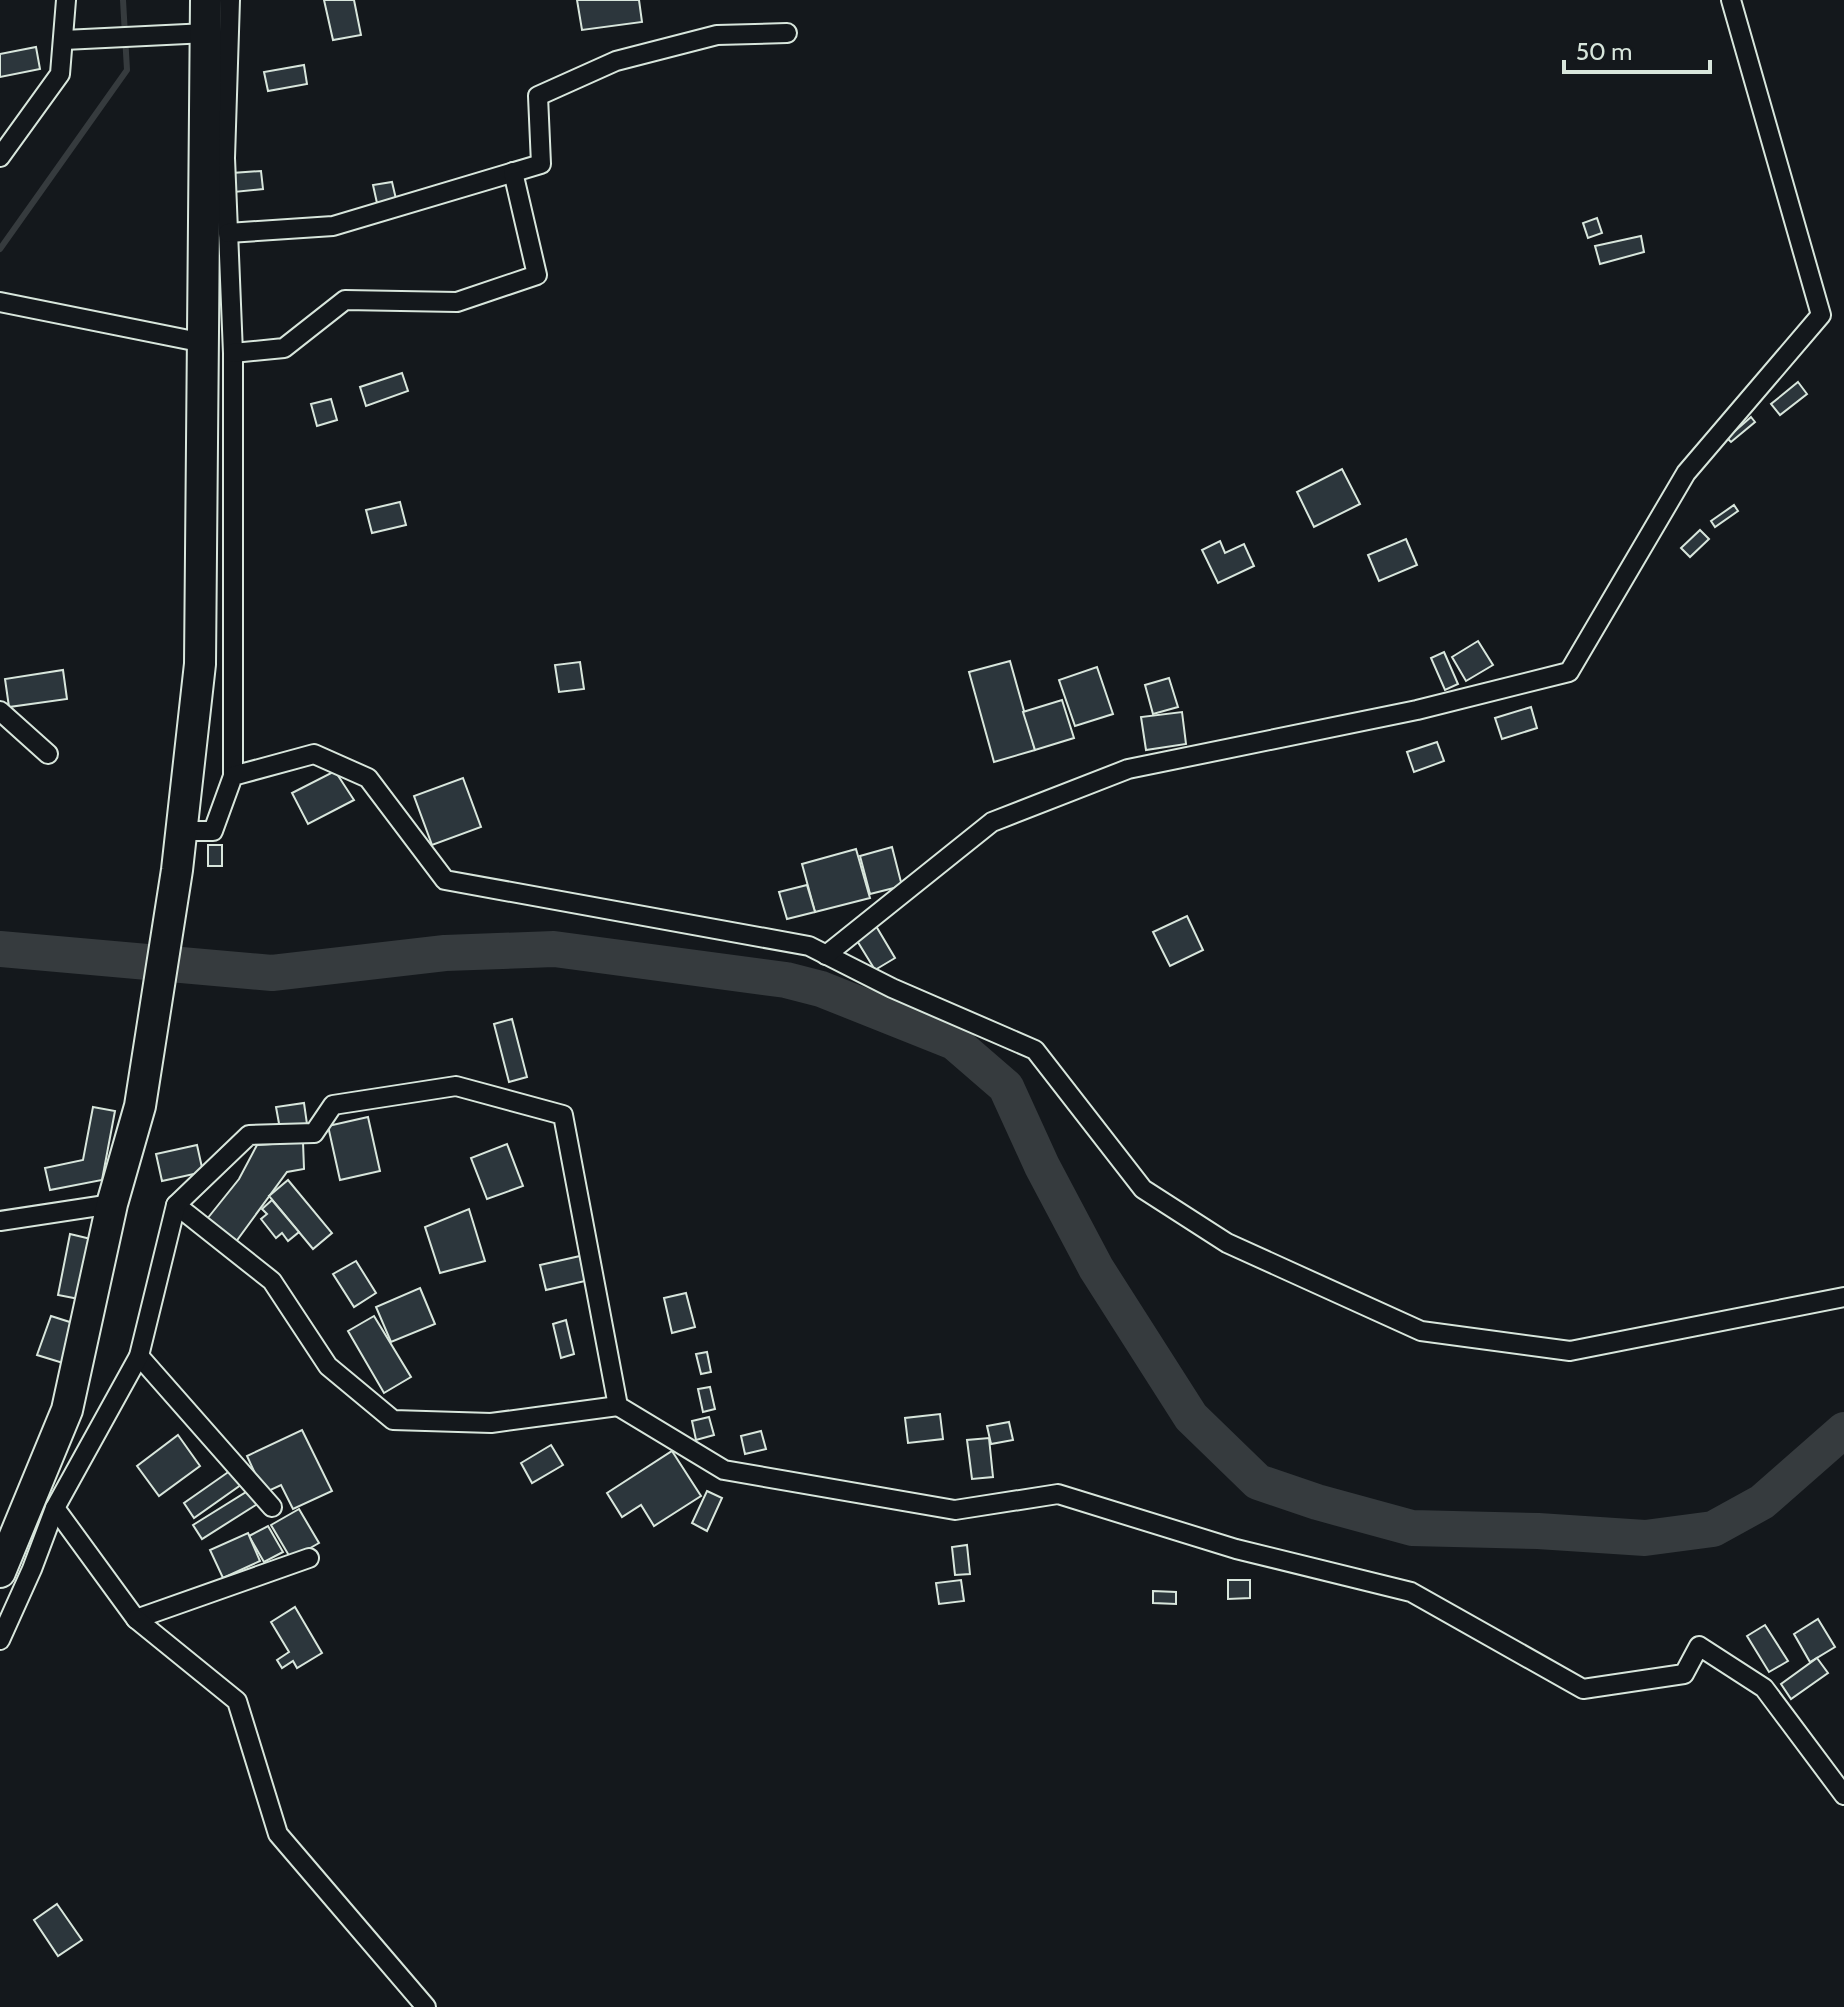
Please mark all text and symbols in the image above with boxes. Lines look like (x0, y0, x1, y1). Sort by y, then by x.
scale bar (1564, 24, 1710, 74)
text: 50 m (1576, 37, 1632, 66)

